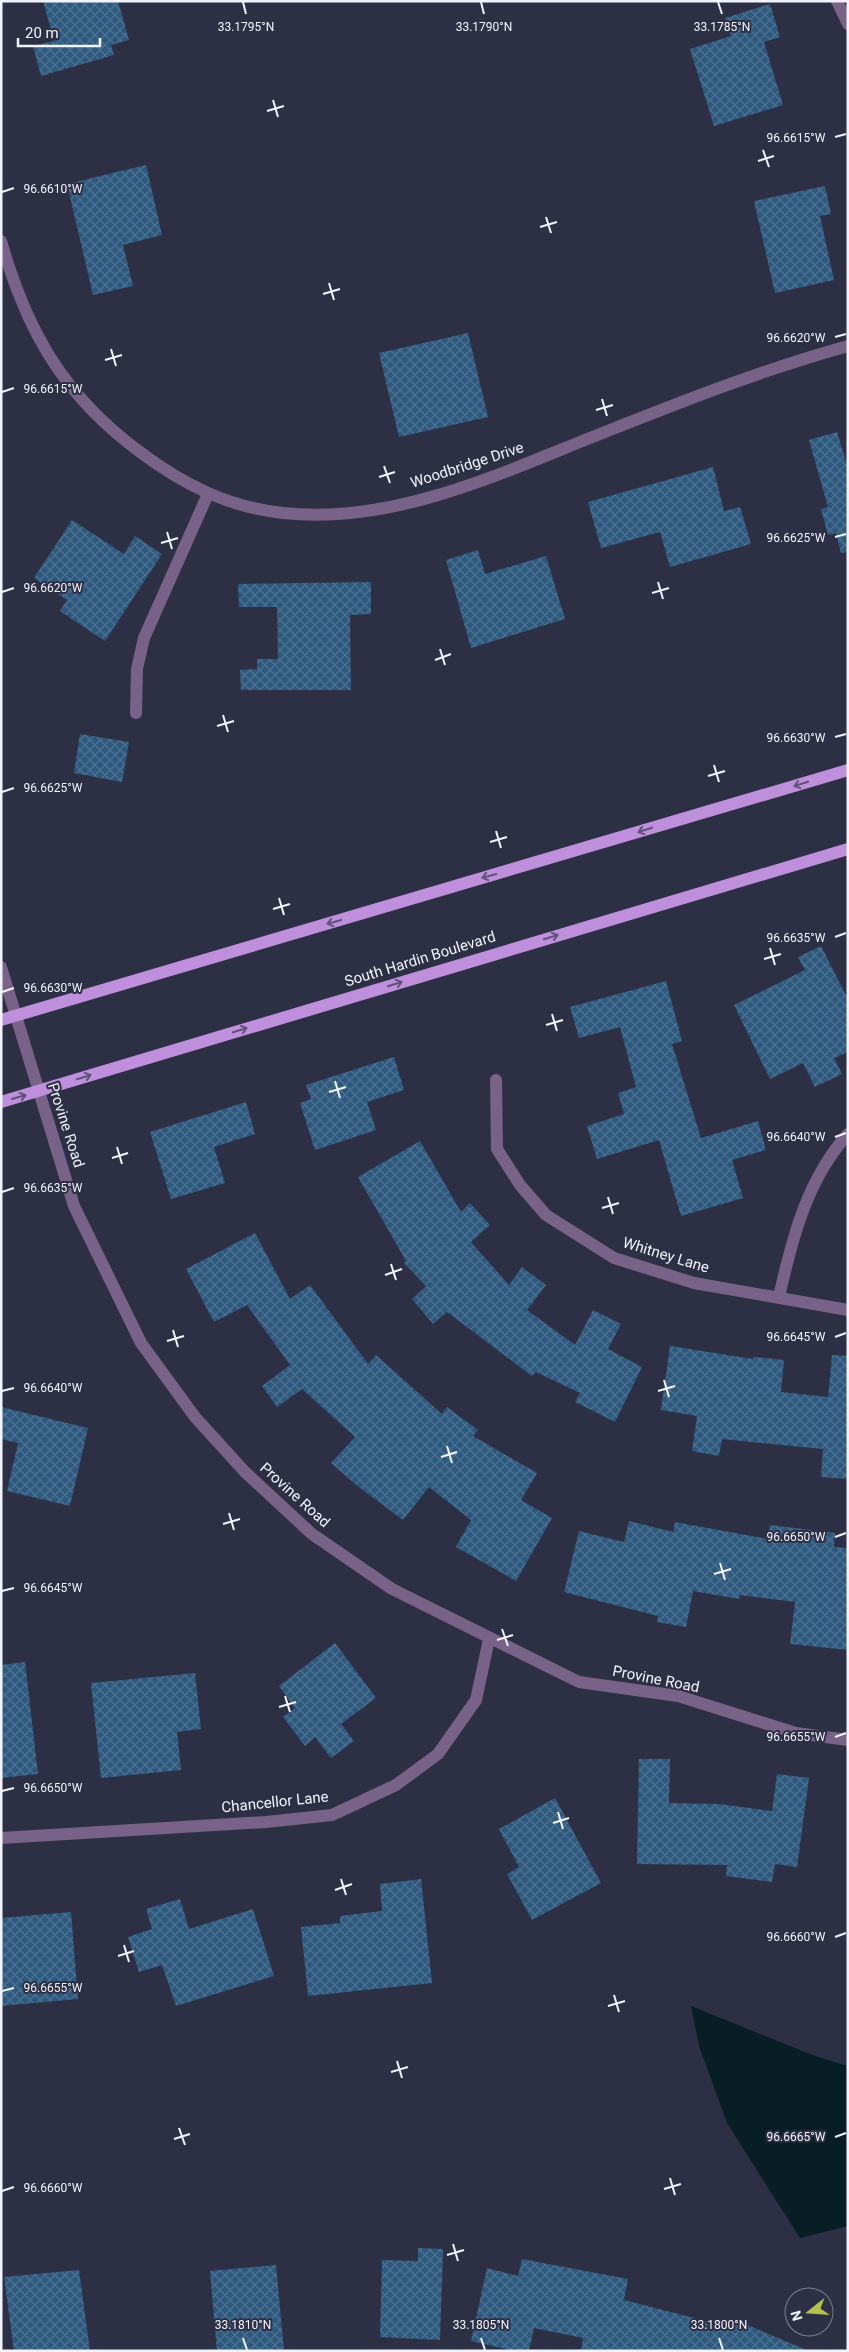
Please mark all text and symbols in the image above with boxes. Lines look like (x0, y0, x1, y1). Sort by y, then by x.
scale bar (18, 15, 100, 47)
text: 33.1795°N (218, 20, 274, 34)
text: 33.1790°N (456, 20, 512, 34)
text: 33.1785°N (694, 20, 750, 34)
text: 20 m (25, 24, 59, 42)
text: 96.6615°W (767, 131, 826, 145)
text: 96.6610°W (24, 182, 83, 196)
text: 96.6620°W (767, 331, 826, 345)
text: 96.6615°W (24, 382, 83, 396)
street label: Woodbridge Drive (408, 438, 526, 492)
text: 96.6625°W (767, 531, 826, 545)
text: 96.6620°W (24, 581, 83, 595)
text: 96.6630°W (767, 731, 826, 745)
one-way arrow (793, 779, 809, 789)
text: 96.6625°W (24, 781, 83, 795)
one-way arrow (638, 825, 654, 835)
one-way arrow (482, 871, 498, 881)
one-way arrow (326, 917, 342, 927)
street label: South Hardin Boulevard (342, 927, 498, 991)
text: 96.6635°W (767, 931, 826, 945)
one-way arrow (543, 932, 559, 942)
one-way arrow (387, 978, 403, 988)
text: 96.6630°W (24, 981, 83, 995)
one-way arrow (231, 1025, 247, 1035)
one-way arrow (76, 1072, 92, 1082)
street label: Provine Road (44, 1080, 88, 1170)
one-way arrow (11, 1092, 27, 1101)
text: 96.6640°W (767, 1130, 826, 1144)
text: 96.6635°W (24, 1181, 83, 1195)
street label: Whitney Lane (621, 1233, 711, 1277)
text: 96.6645°W (767, 1330, 826, 1344)
text: 96.6640°W (24, 1381, 83, 1395)
street label: Provine Road (256, 1459, 334, 1531)
text: 96.6650°W (767, 1530, 826, 1544)
text: 96.6645°W (24, 1581, 83, 1595)
street label: Provine Road (611, 1662, 701, 1696)
text: 96.6655°W (767, 1730, 826, 1744)
text: 96.6650°W (24, 1781, 83, 1795)
street label: Chancellor Lane (221, 1787, 329, 1817)
text: 96.6660°W (767, 1930, 826, 1944)
text: 96.6655°W (24, 1981, 83, 1995)
text: 96.6665°W (767, 2130, 826, 2144)
text: 96.6660°W (24, 2181, 83, 2195)
north arrow (784, 2287, 834, 2337)
text: N (787, 2309, 806, 2323)
text: 33.1810°N (215, 2318, 271, 2332)
text: 33.1805°N (453, 2318, 509, 2332)
text: 33.1800°N (691, 2318, 747, 2332)

